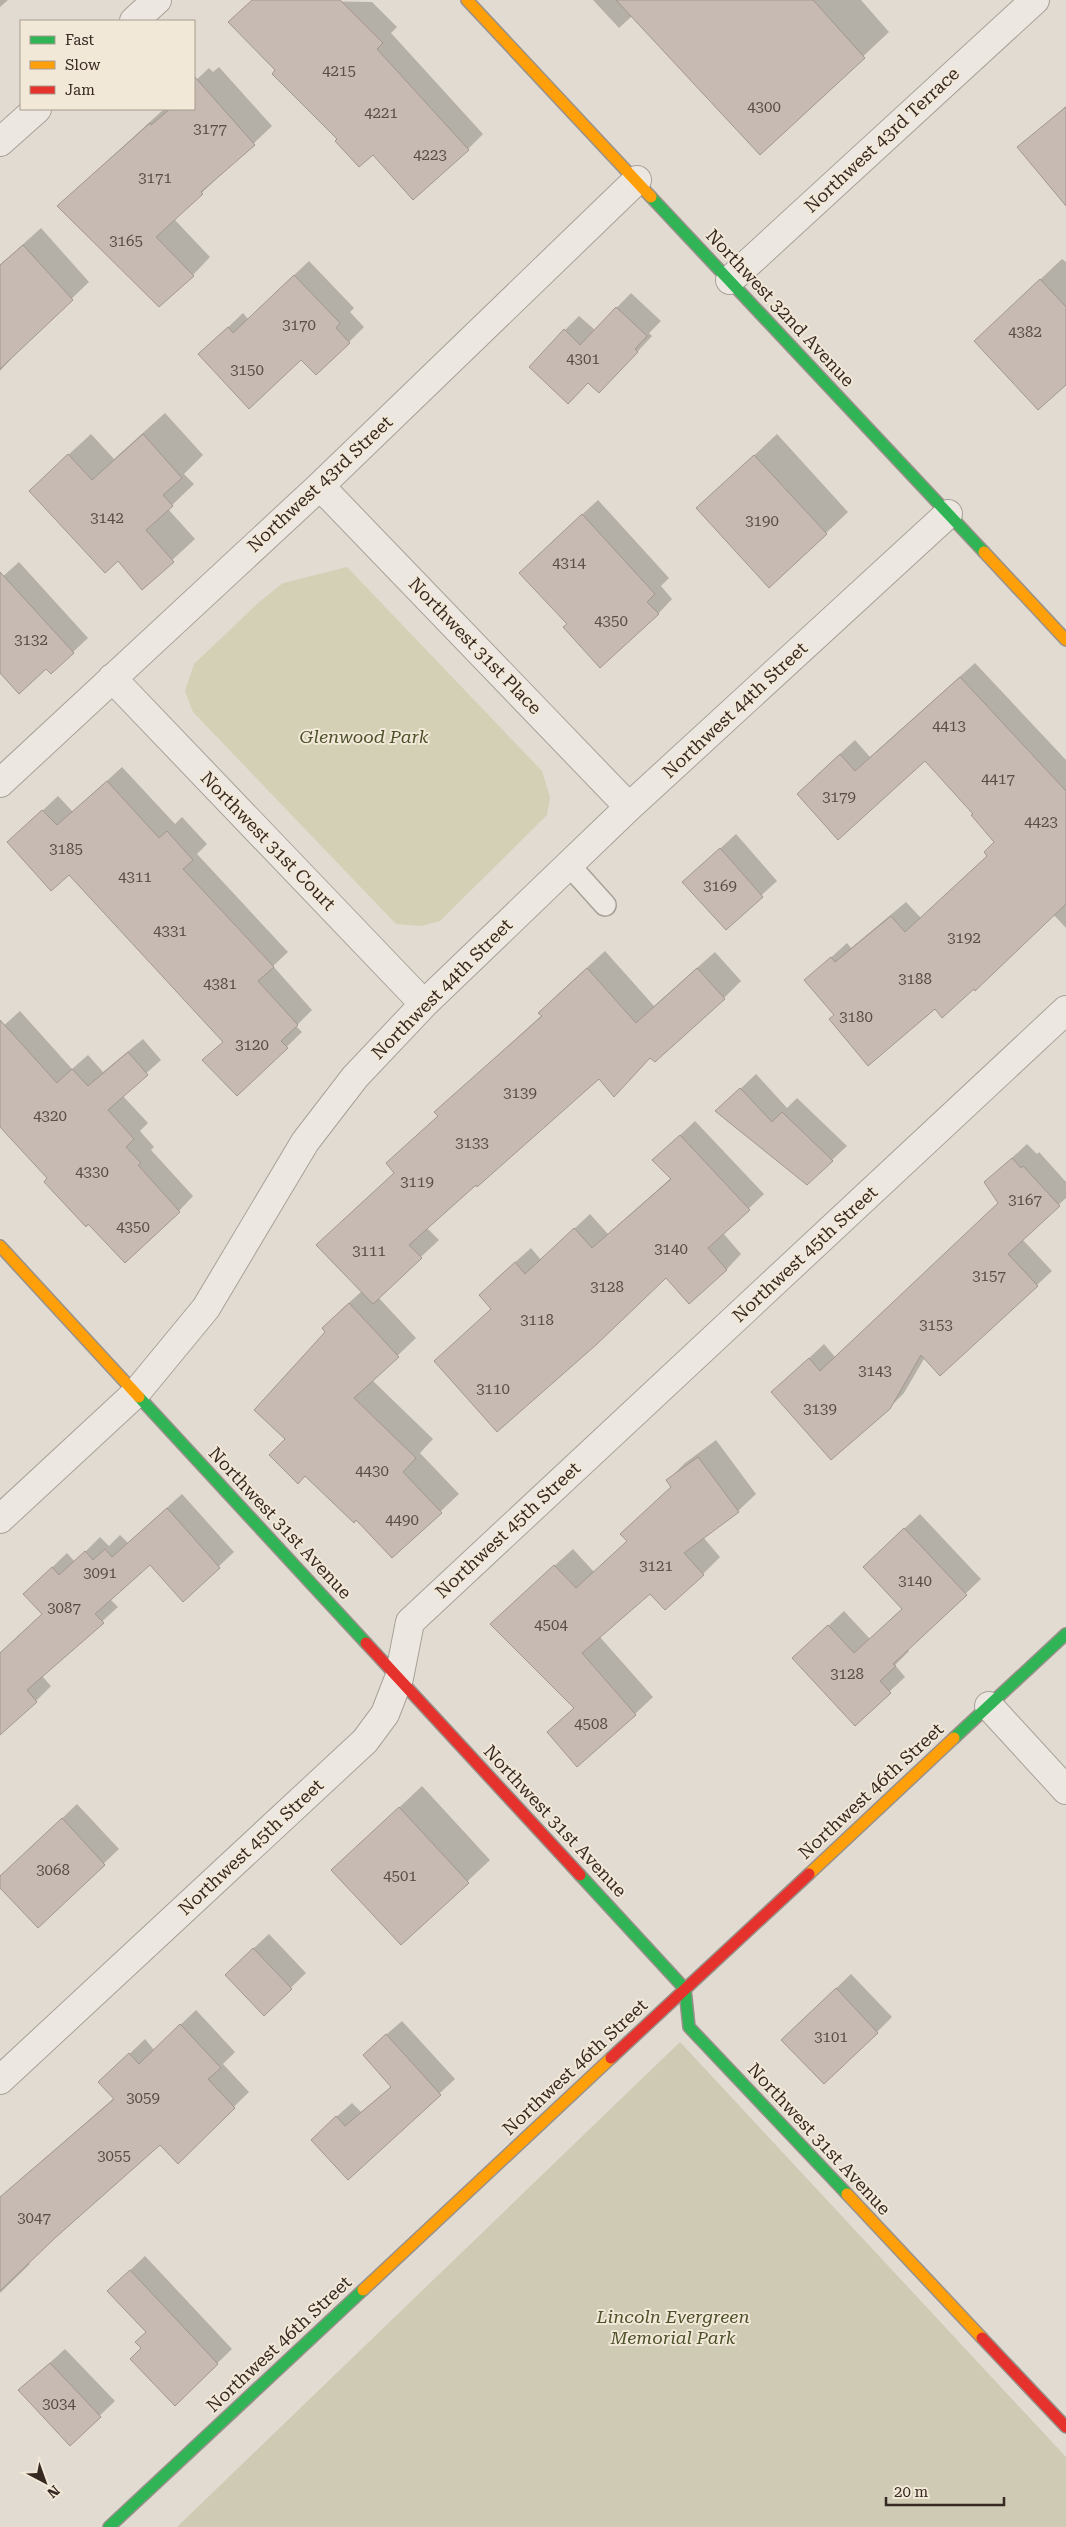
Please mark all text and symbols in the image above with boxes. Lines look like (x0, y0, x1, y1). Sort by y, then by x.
legend (20, 20, 195, 110)
text: Fast (65, 31, 95, 49)
text: Slow (65, 56, 101, 74)
house number: 4215 (322, 62, 356, 80)
street label: Northwest 43rd Terrace (800, 62, 963, 217)
text: Jam (65, 81, 95, 99)
house number: 4300 (747, 98, 781, 116)
house number: 4221 (364, 104, 398, 122)
house number: 3177 (193, 120, 227, 138)
house number: 4223 (413, 146, 447, 164)
house number: 3171 (138, 169, 172, 187)
street label: Northwest 32nd Avenue (702, 225, 859, 391)
house number: 3165 (109, 232, 143, 250)
house number: 3170 (282, 316, 316, 334)
house number: 4382 (1008, 323, 1042, 341)
house number: 4301 (566, 350, 600, 368)
house number: 3150 (230, 361, 264, 379)
street label: Northwest 43rd Street (243, 411, 397, 556)
house number: 3142 (90, 509, 124, 527)
house number: 3190 (745, 512, 779, 530)
house number: 4314 (552, 554, 586, 572)
street label: Northwest 31st Place (405, 573, 546, 718)
house number: 4350 (594, 612, 628, 630)
house number: 3132 (14, 631, 48, 649)
street label: Northwest 44th Street (658, 637, 812, 782)
house number: 4413 (932, 717, 966, 735)
park label: Glenwood Park (299, 726, 429, 747)
street label: Northwest 31st Court (197, 767, 340, 915)
house number: 4417 (981, 770, 1015, 788)
house number: 3179 (822, 788, 856, 806)
house number: 4423 (1024, 813, 1058, 831)
house number: 3185 (49, 840, 83, 858)
house number: 4311 (118, 868, 152, 886)
house number: 3169 (703, 877, 737, 895)
street label: Northwest 44th Street (367, 914, 516, 1063)
house number: 4331 (153, 922, 187, 940)
house number: 3192 (947, 929, 981, 947)
house number: 3188 (898, 970, 932, 988)
house number: 4381 (203, 975, 237, 993)
house number: 3180 (839, 1008, 873, 1026)
house number: 3120 (235, 1036, 269, 1054)
house number: 3139 (503, 1084, 537, 1102)
house number: 4320 (33, 1107, 67, 1125)
house number: 3133 (455, 1134, 489, 1152)
house number: 4330 (75, 1163, 109, 1181)
house number: 3119 (400, 1173, 434, 1191)
street label: Northwest 45th Street (728, 1181, 882, 1326)
house number: 3167 (1008, 1191, 1042, 1209)
house number: 4350 (116, 1218, 150, 1236)
house number: 3140 (654, 1240, 688, 1258)
house number: 3111 (352, 1242, 386, 1260)
house number: 3157 (972, 1267, 1006, 1285)
house number: 3128 (590, 1278, 624, 1296)
house number: 3118 (520, 1311, 554, 1329)
house number: 3153 (919, 1316, 953, 1334)
house number: 3143 (858, 1362, 892, 1380)
house number: 3110 (476, 1380, 510, 1398)
house number: 3139 (803, 1400, 837, 1418)
street label: Northwest 31st Avenue (205, 1442, 356, 1603)
street label: Northwest 45th Street (431, 1457, 585, 1602)
house number: 4430 (355, 1462, 389, 1480)
house number: 4490 (385, 1511, 419, 1529)
house number: 3121 (639, 1557, 673, 1575)
house number: 3091 (83, 1564, 117, 1582)
house number: 3140 (898, 1572, 932, 1590)
house number: 3087 (47, 1599, 81, 1617)
house number: 4504 (534, 1616, 568, 1634)
house number: 3128 (830, 1665, 864, 1683)
house number: 4508 (574, 1715, 608, 1733)
street label: Northwest 46th Street (794, 1718, 948, 1863)
street label: Northwest 31st Avenue (480, 1740, 631, 1901)
street label: Northwest 45th Street (174, 1774, 328, 1919)
house number: 3068 (36, 1861, 70, 1879)
house number: 4501 (383, 1867, 417, 1885)
street label: Northwest 46th Street (498, 1994, 652, 2139)
house number: 3101 (814, 2028, 848, 2046)
street label: Northwest 31st Avenue (744, 2058, 895, 2219)
house number: 3059 (126, 2089, 160, 2107)
house number: 3055 (97, 2147, 131, 2165)
house number: 3047 (17, 2209, 51, 2227)
street label: Northwest 46th Street (202, 2271, 356, 2416)
park label: Lincoln Evergreen Memorial Park (595, 2306, 750, 2348)
house number: 3034 (42, 2395, 76, 2413)
north arrow (20, 2457, 70, 2507)
scale bar (886, 2474, 1004, 2506)
text: N (44, 2482, 63, 2502)
text: 20 m (894, 2483, 929, 2501)

